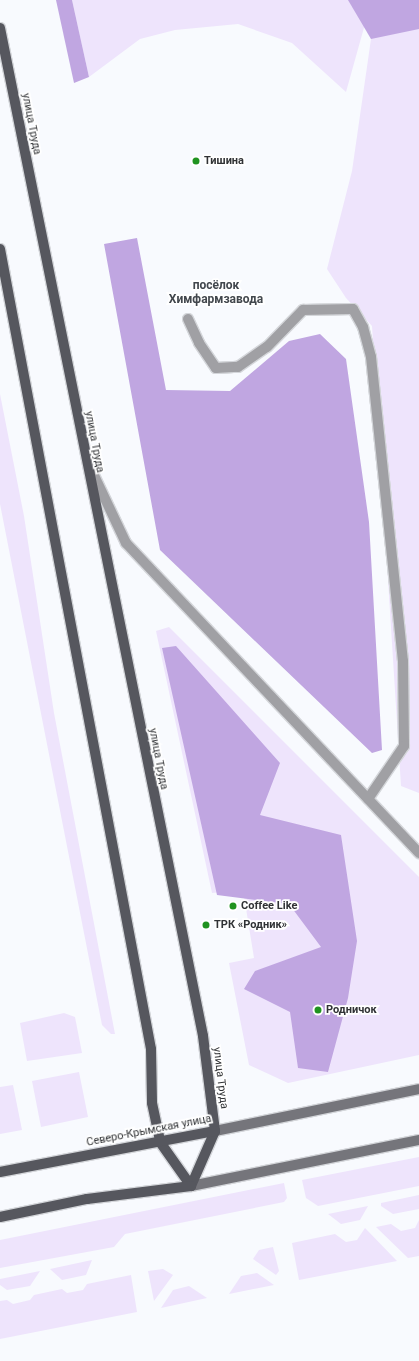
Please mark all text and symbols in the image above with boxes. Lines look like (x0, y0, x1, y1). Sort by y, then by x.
street label: улица Труда (19, 92, 43, 156)
place label: Тишина (204, 154, 244, 168)
marker: Тишина (191, 156, 201, 166)
district label: посёлок Химфармзавода (169, 279, 263, 307)
street label: улица Труда (82, 410, 106, 474)
street label: улица Труда (146, 727, 170, 791)
place label: Coffee Like (241, 899, 297, 913)
marker: Coffee Like (228, 901, 238, 911)
place label: ТРК «Родник» (214, 918, 287, 932)
marker: ТРК «Родник» (201, 920, 211, 930)
place label: Родничок (326, 1003, 377, 1017)
marker: Родничок (313, 1005, 323, 1015)
street label: улица Труда (210, 1046, 230, 1110)
street label: Северо-Крымская улица (85, 1112, 213, 1150)

